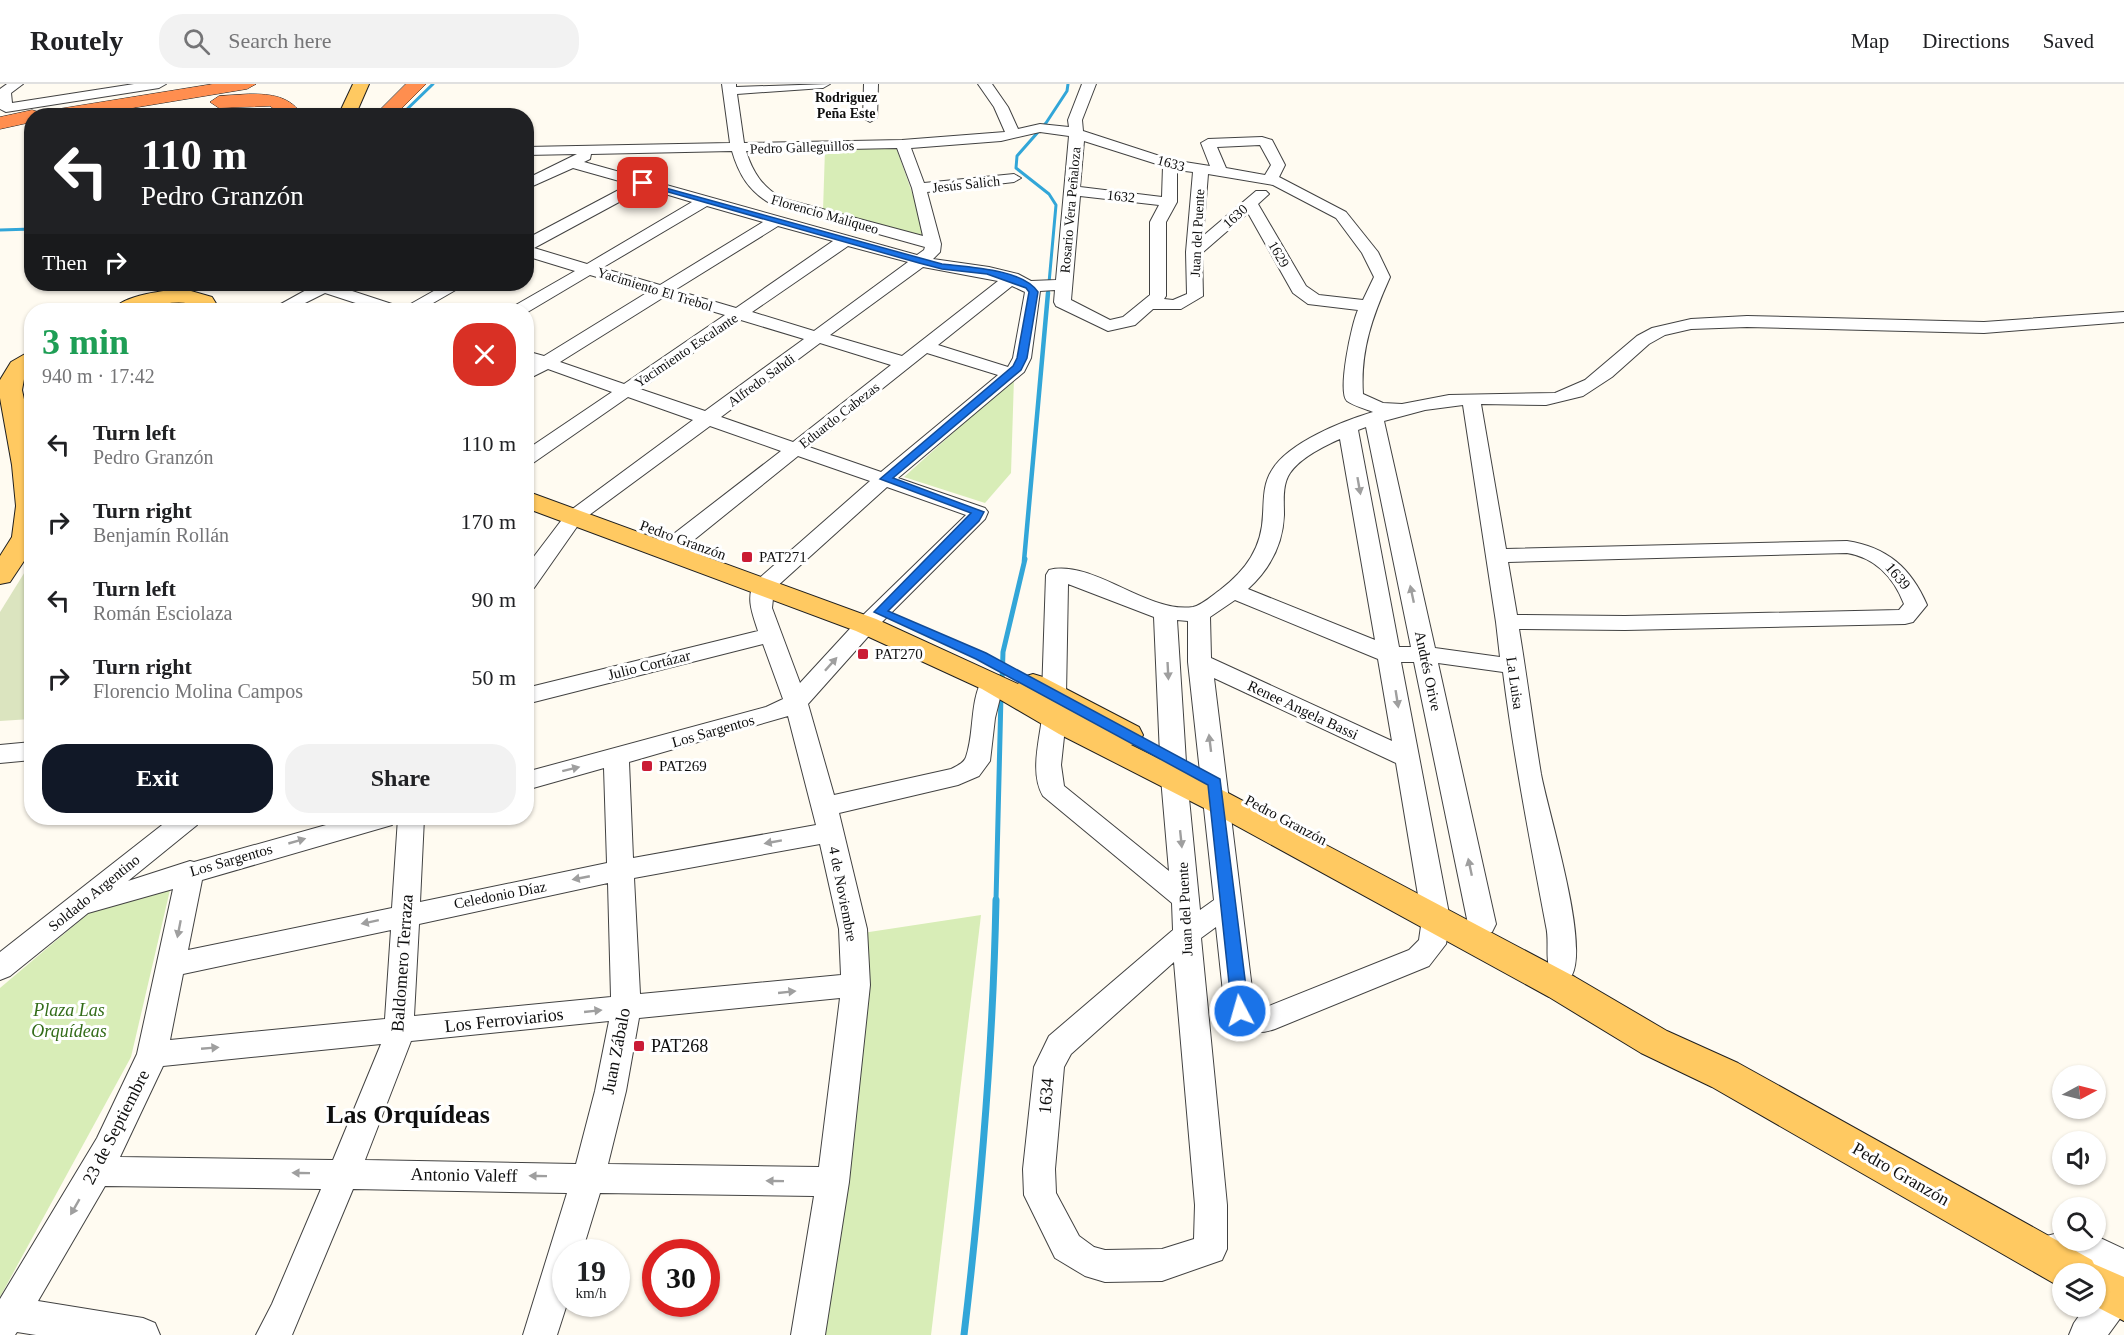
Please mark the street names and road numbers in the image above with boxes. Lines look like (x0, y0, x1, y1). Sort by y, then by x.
street label: Pedro Galleguillos (749, 138, 855, 157)
street label: Rosario Vera Peñaloza (1058, 146, 1084, 274)
street label: 1633 (1155, 153, 1186, 174)
street label: Jesús Salich (931, 173, 1001, 196)
street label: 1632 (1106, 188, 1136, 205)
street label: Juan del Puente (1188, 189, 1207, 277)
street label: Florencio Maliqueo (770, 192, 880, 237)
street label: 1630 (1220, 201, 1251, 231)
street label: 1629 (1265, 238, 1292, 270)
street label: Yacimiento El Trebol (595, 265, 714, 314)
street label: Yacimiento Escalante (632, 310, 741, 390)
street label: Alfredo Sahdi (725, 351, 798, 410)
street label: Eduardo Cabezas (796, 379, 882, 451)
street label: Pedro Granzón (638, 517, 729, 563)
street label: 1639 (1882, 559, 1914, 593)
street label: Andrés Orive (1412, 630, 1444, 713)
street label: Julio Cortázar (606, 647, 692, 683)
street label: La Luisa (1503, 656, 1527, 711)
street label: Renee Angela Bassi (1245, 677, 1361, 743)
street label: Los Sargentos (670, 712, 756, 750)
street label: Pedro Granzón (1242, 792, 1330, 849)
street label: Los Sargentos (188, 841, 274, 879)
street label: 4 de Noviembre (826, 845, 860, 943)
street label: Soldado Argentino (45, 851, 143, 935)
street label: Juan del Puente (1175, 861, 1195, 956)
street label: Celedonio Díaz (452, 878, 548, 912)
street label: Baldomero Terraza (387, 894, 417, 1032)
street label: Los Ferroviarios (444, 1004, 564, 1036)
street label: Juan Zábalo (598, 1006, 634, 1096)
street label: 23 de Septiembre (78, 1066, 154, 1188)
street label: 1634 (1034, 1077, 1058, 1115)
street label: Pedro Granzón (1849, 1138, 1953, 1210)
street label: Antonio Valeff (410, 1164, 518, 1186)

